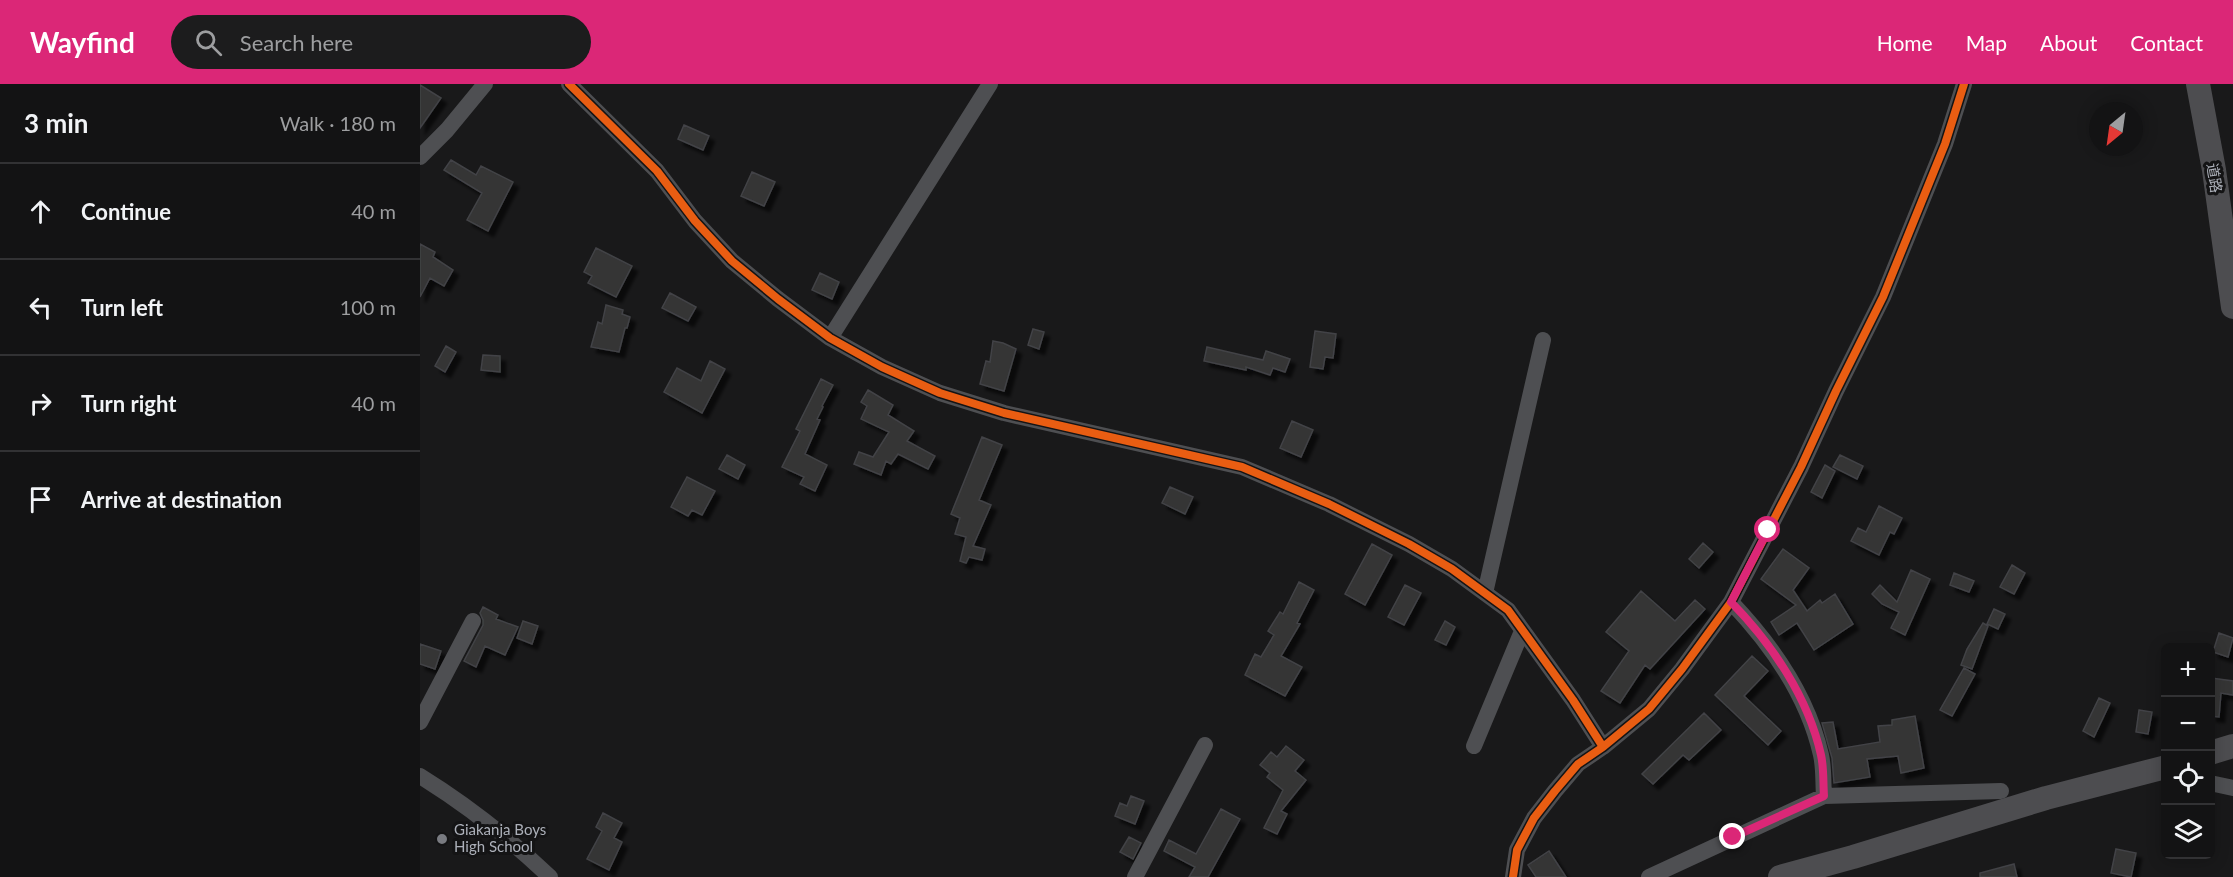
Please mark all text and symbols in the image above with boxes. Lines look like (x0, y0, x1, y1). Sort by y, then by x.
search box (171, 15, 591, 69)
text: Wayfind (30, 25, 135, 59)
icon: search (192, 26, 225, 59)
text: Search here (240, 29, 353, 56)
text: Home (1877, 30, 1933, 55)
text: Map (1966, 30, 2007, 55)
text: About (2040, 30, 2097, 55)
text: Contact (2130, 30, 2203, 55)
north arrow (2089, 102, 2143, 156)
text: 3 min (24, 107, 88, 139)
text: Walk · 180 m (280, 111, 396, 135)
street label: 道路 (2204, 162, 2226, 194)
icon: ahead (24, 195, 57, 228)
text: Continue (81, 198, 171, 225)
text: 40 m (351, 199, 396, 223)
icon: left (24, 291, 57, 324)
text: Turn left (81, 294, 163, 321)
text: 100 m (340, 295, 396, 319)
icon: right (24, 387, 57, 420)
text: Turn right (81, 390, 176, 417)
text: 40 m (351, 391, 396, 415)
icon: arrive (24, 483, 57, 516)
text: Arrive at destination (81, 486, 282, 513)
route start (1754, 516, 1780, 542)
map controls (2161, 643, 2215, 859)
button: + (2161, 643, 2215, 697)
button: − (2161, 697, 2215, 751)
button: locate (2161, 751, 2215, 805)
button: layers (2161, 805, 2215, 859)
place label: Giakanja Boys High School (454, 820, 546, 855)
route end (1719, 823, 1745, 849)
marker: Giakanja Boys High School (435, 832, 449, 846)

